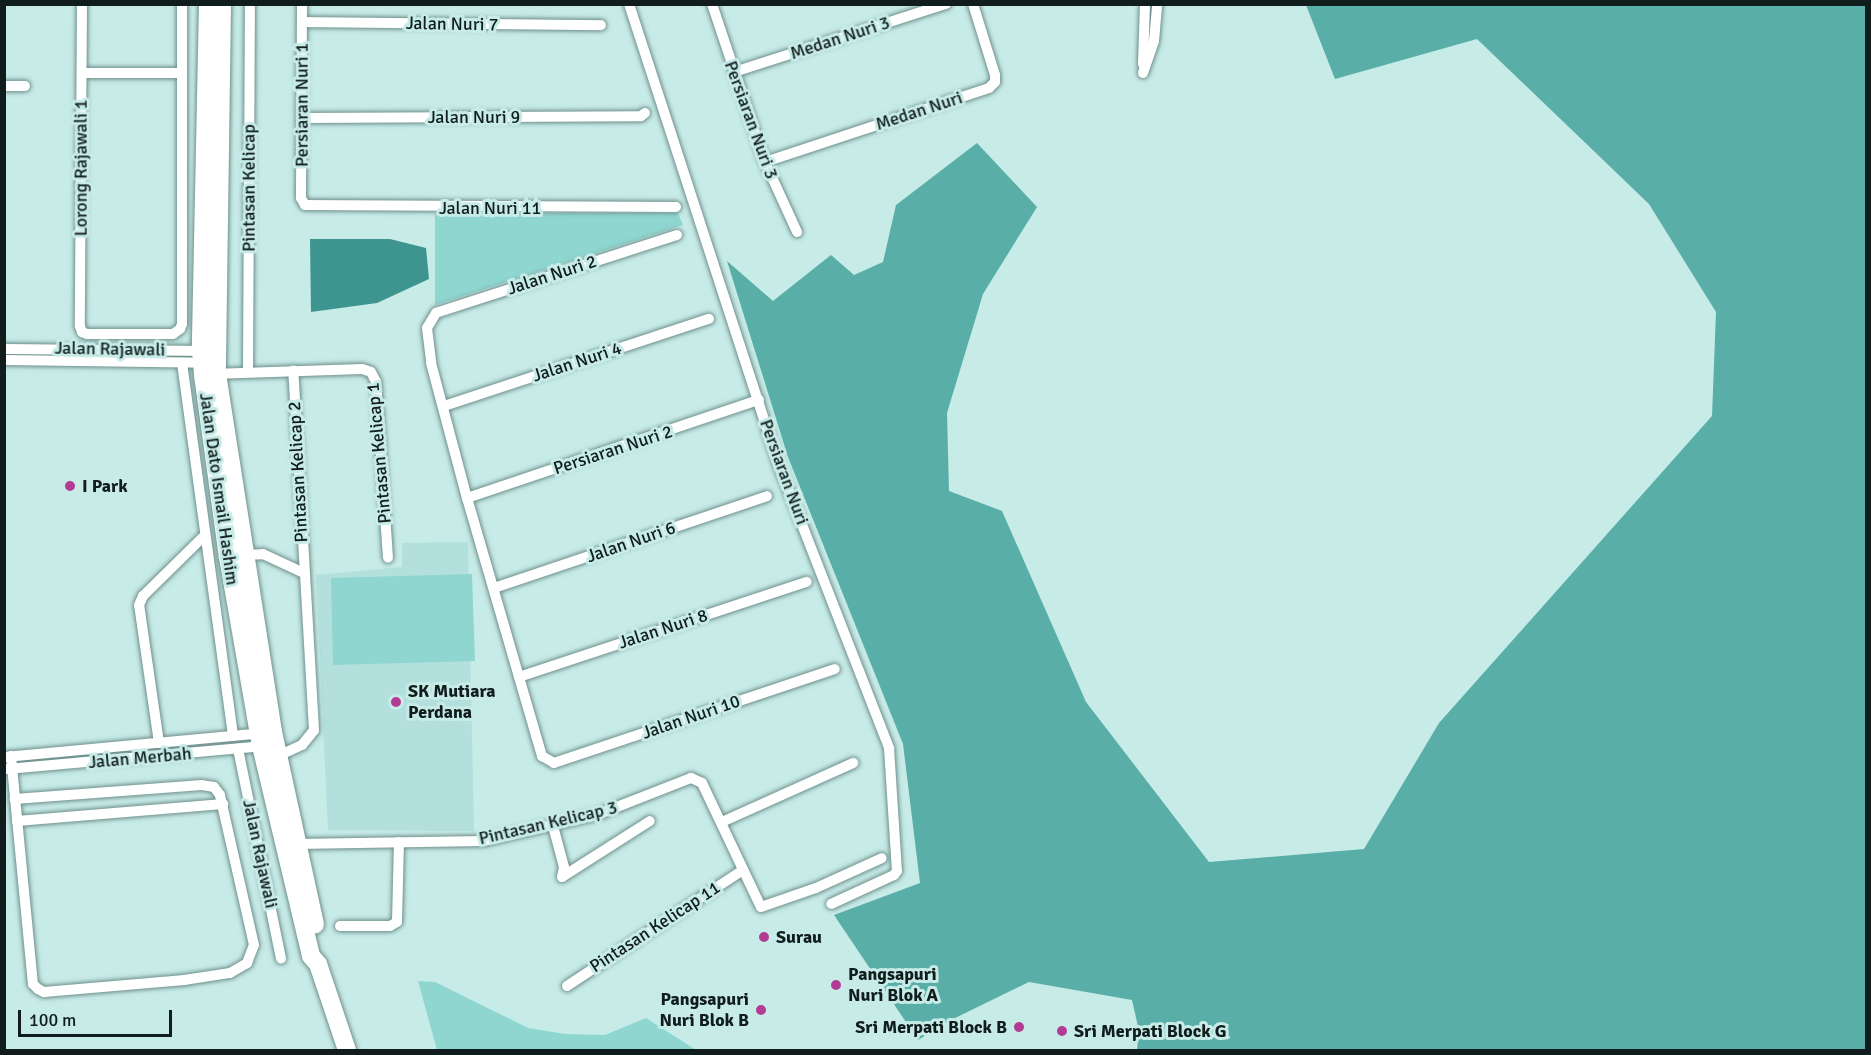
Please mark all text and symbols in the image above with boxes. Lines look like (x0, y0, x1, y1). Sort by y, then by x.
street label: Jalan Nuri 7 (406, 12, 498, 36)
street label: Medan Nuri 3 (787, 12, 893, 64)
street label: Persiaran Nuri 1 (291, 43, 313, 167)
street label: Persiaran Nuri 3 (720, 58, 782, 182)
street label: Medan Nuri (873, 87, 965, 135)
street label: Lorong Rajawali 1 (70, 100, 92, 236)
street label: Jalan Nuri 9 (428, 106, 520, 128)
street label: Pintasan Kelicap (238, 124, 260, 252)
street label: Jalan Nuri 11 (439, 197, 541, 219)
street label: Jalan Nuri 2 (505, 250, 599, 300)
street label: Jalan Rajawali (54, 337, 166, 361)
street label: Jalan Nuri 4 (530, 337, 624, 387)
street label: Pintasan Kelicap 1 (362, 382, 396, 524)
street label: Jalan Dato Ismail Hashim (195, 392, 243, 586)
street label: Pintasan Kelicap 2 (284, 401, 312, 543)
street label: Persiaran Nuri (755, 416, 813, 528)
street label: Persiaran Nuri 2 (551, 421, 675, 479)
place label: I Park (82, 475, 128, 497)
marker: I Park (63, 479, 77, 493)
street label: Jalan Nuri 6 (584, 517, 678, 567)
street label: Jalan Nuri 8 (616, 604, 710, 654)
place label: SK Mutiara Perdana (408, 681, 496, 724)
street label: Jalan Nuri 10 (639, 690, 743, 744)
marker: SK Mutiara Perdana (389, 695, 403, 709)
street label: Jalan Merbah (87, 743, 193, 773)
street label: Pintasan Kelicap 3 (477, 797, 619, 849)
street label: Jalan Rajawali (238, 798, 282, 910)
street label: Pintasan Kelicap 11 (586, 877, 724, 977)
place label: Surau (776, 926, 822, 948)
marker: Surau (757, 930, 771, 944)
place label: Pangsapuri Nuri Blok A (848, 964, 938, 1006)
marker: Pangsapuri Nuri Blok A (829, 978, 843, 992)
place label: Pangsapuri Nuri Blok B (659, 989, 749, 1032)
scale bar (21, 998, 176, 1036)
marker: Pangsapuri Nuri Blok B (754, 1003, 768, 1017)
text: 100 m (29, 1009, 76, 1031)
place label: Sri Merpati Block B (855, 1016, 1007, 1038)
marker: Sri Merpati Block B (1012, 1020, 1026, 1034)
place label: Sri Merpati Block G (1074, 1020, 1226, 1042)
marker: Sri Merpati Block G (1055, 1024, 1069, 1038)

